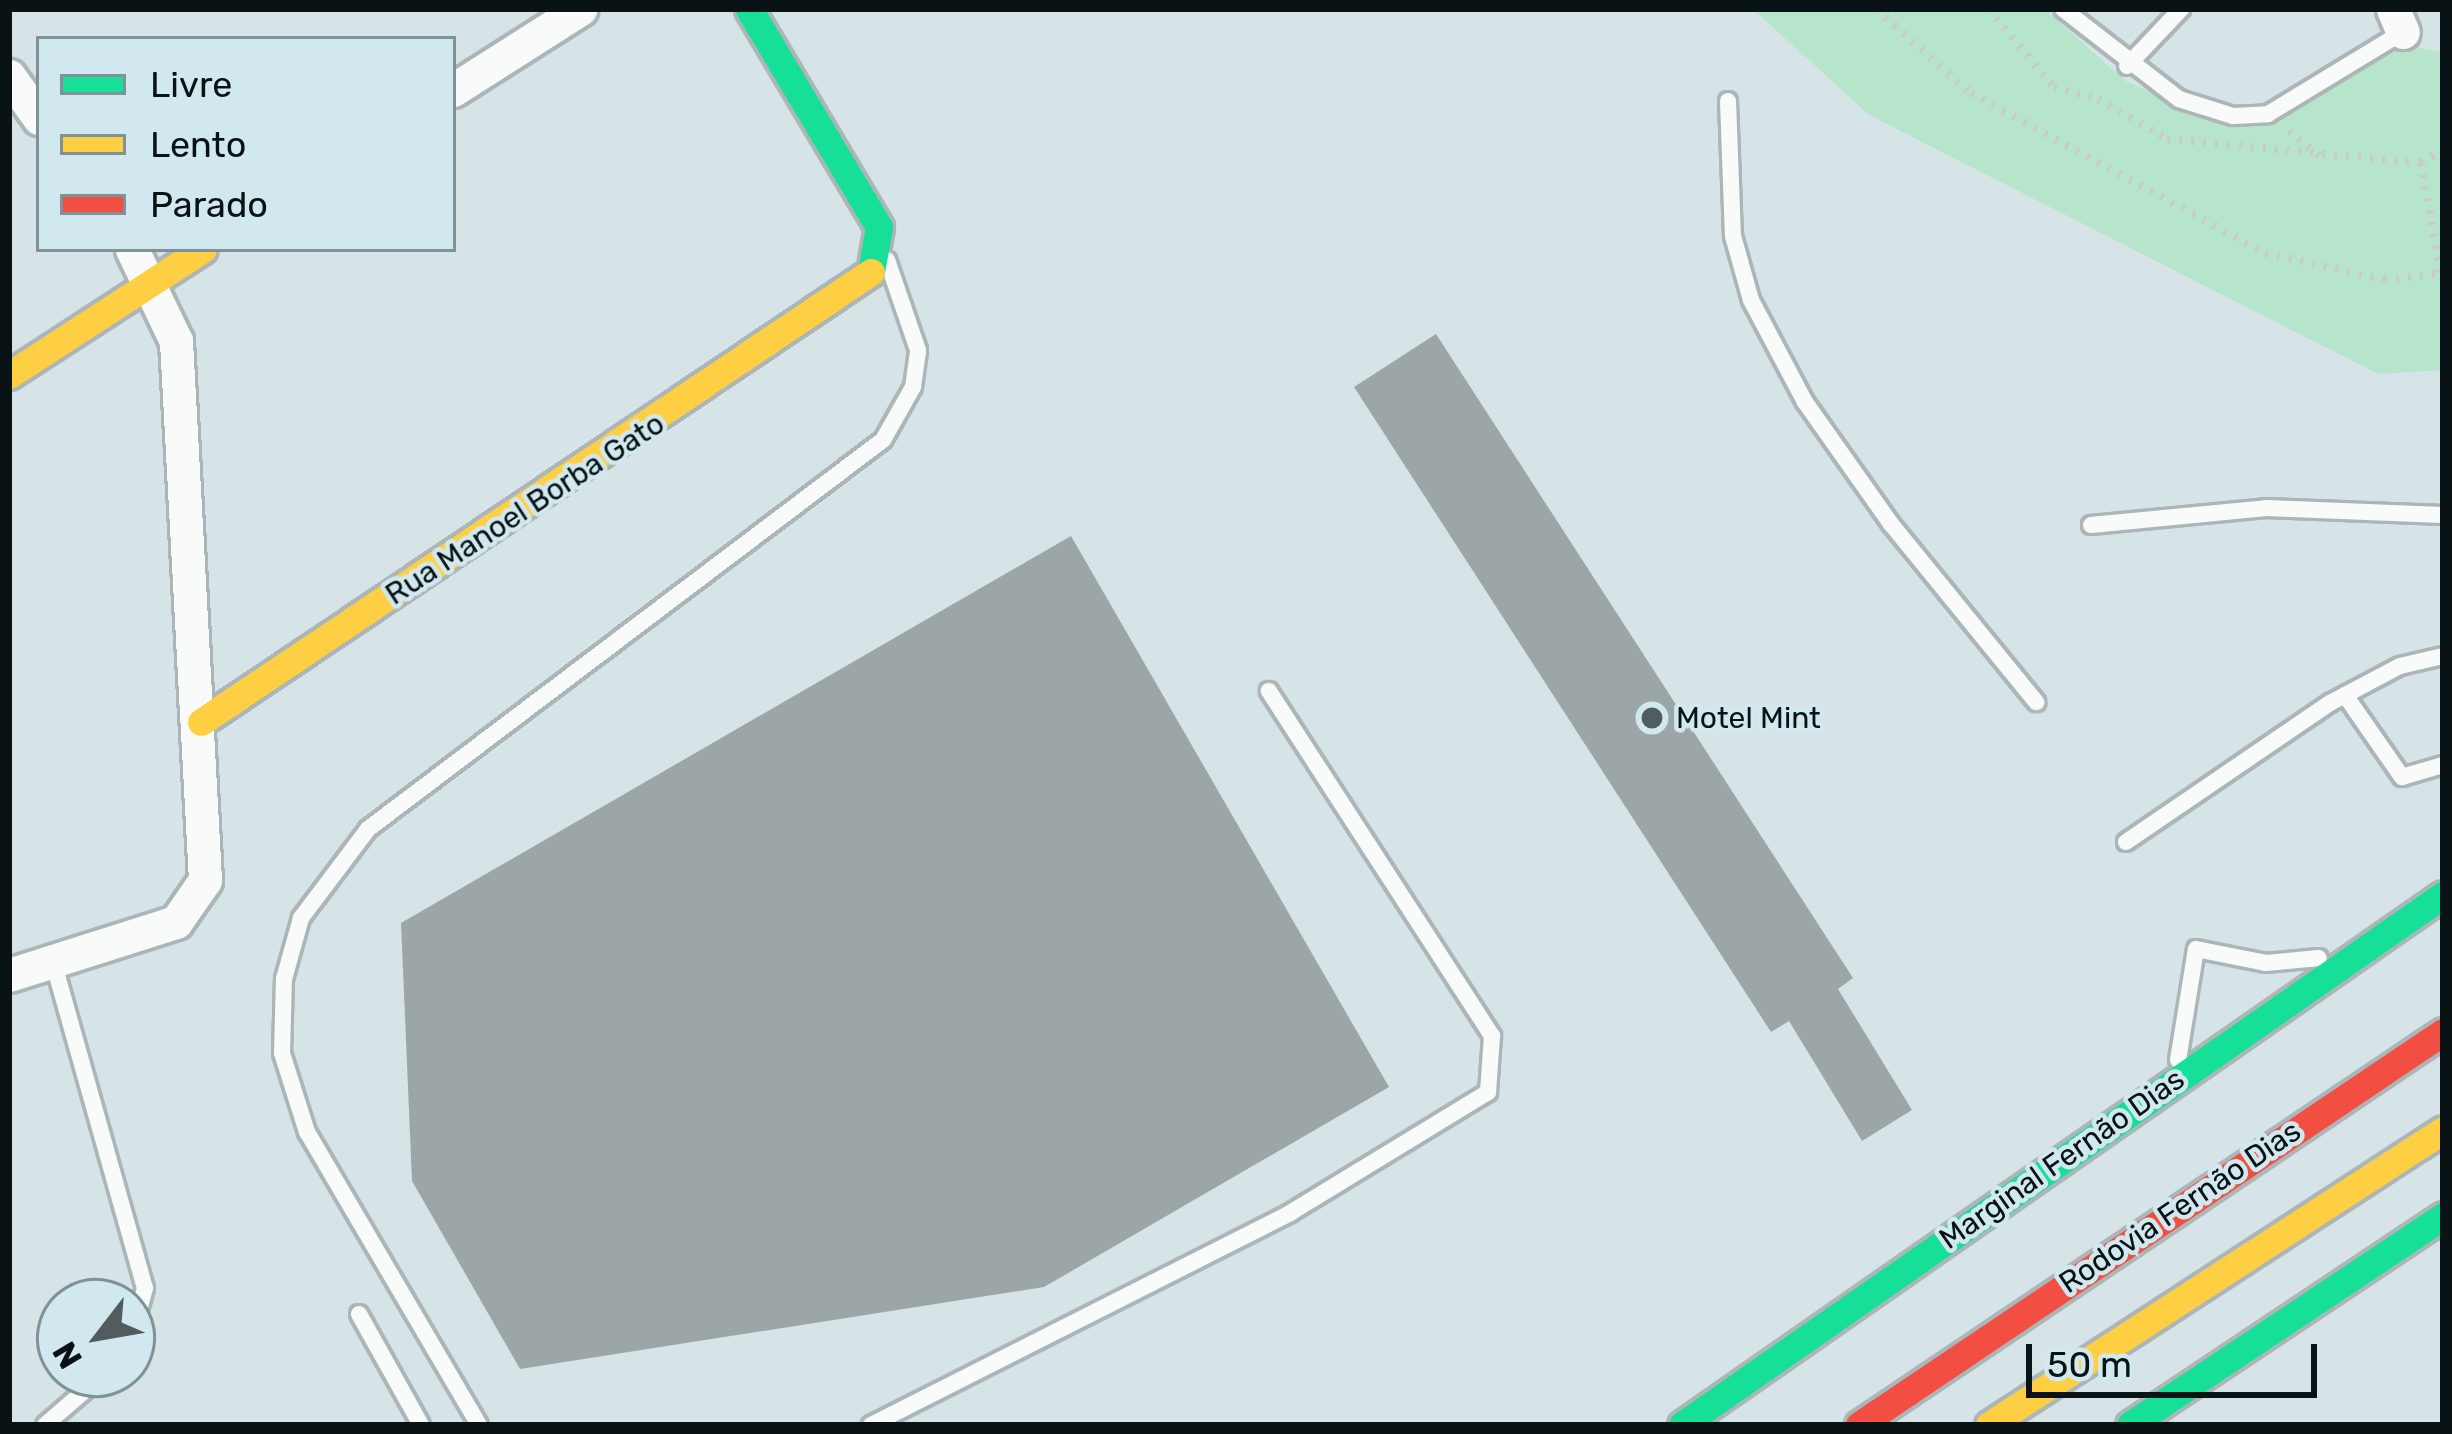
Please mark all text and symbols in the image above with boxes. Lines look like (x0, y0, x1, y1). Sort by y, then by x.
legend (36, 36, 456, 252)
text: Livre (150, 63, 232, 106)
text: Lento (150, 123, 246, 166)
text: Parado (150, 183, 268, 226)
street label: Rua Manoel Borba Gato (379, 405, 671, 613)
place label: Motel Mint (1676, 700, 1821, 736)
marker: Motel Mint (1639, 705, 1665, 731)
street label: Marginal Fernão Dias (1933, 1061, 2191, 1257)
street label: Rodovia Fernão Dias (2052, 1113, 2308, 1301)
north arrow (36, 1278, 156, 1398)
scale bar (2032, 1320, 2323, 1394)
text: N (44, 1335, 90, 1375)
text: 50 m (2047, 1343, 2132, 1386)

